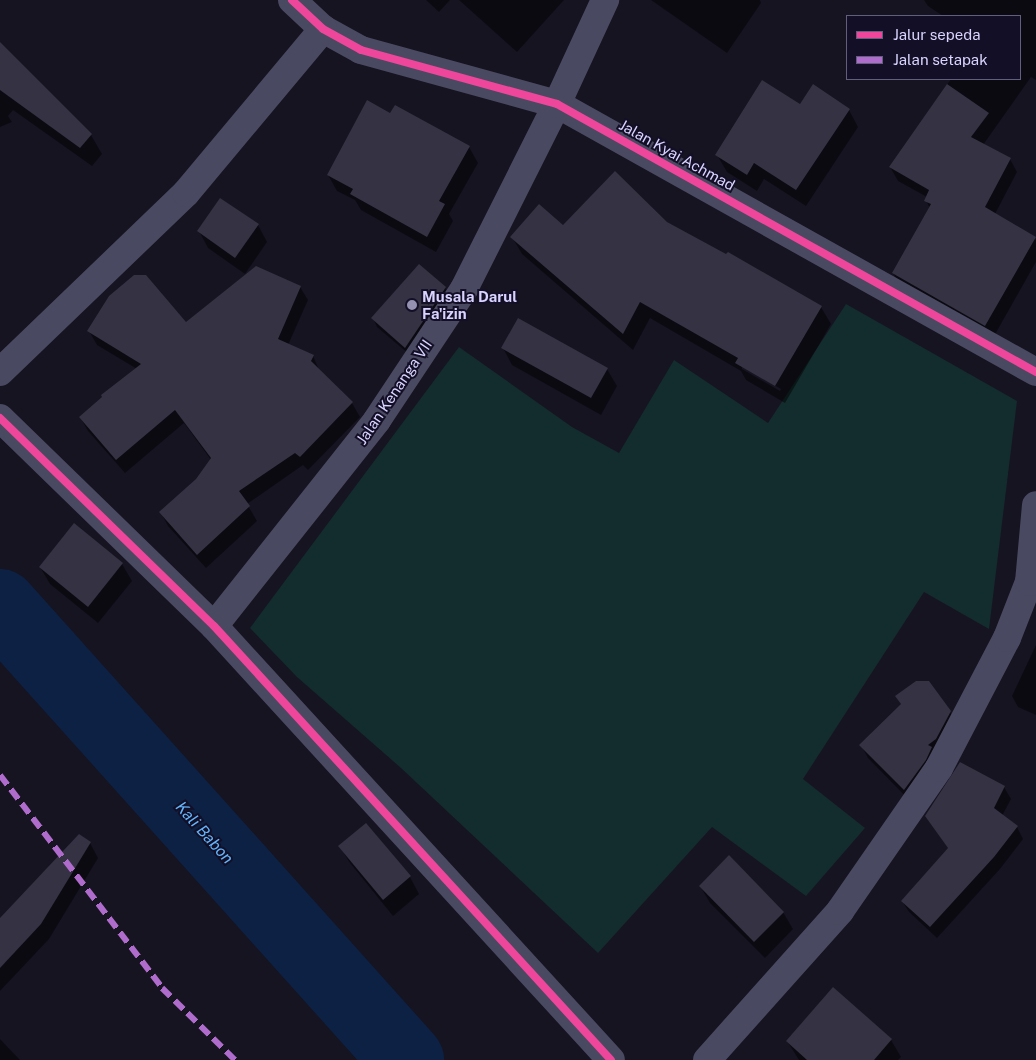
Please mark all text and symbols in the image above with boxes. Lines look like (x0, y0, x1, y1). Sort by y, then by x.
legend (846, 15, 1021, 80)
text: Jalur sepeda (893, 26, 981, 43)
text: Jalan setapak (893, 51, 988, 68)
street label: Jalan Kyai Achmad (616, 116, 738, 194)
place label: Musala Darul Fa'izin (422, 287, 517, 322)
marker: Musala Darul Fa'izin (406, 299, 418, 311)
street label: Jalan Kenanga VII (352, 336, 436, 448)
water label: Kali Babon (171, 798, 237, 868)

